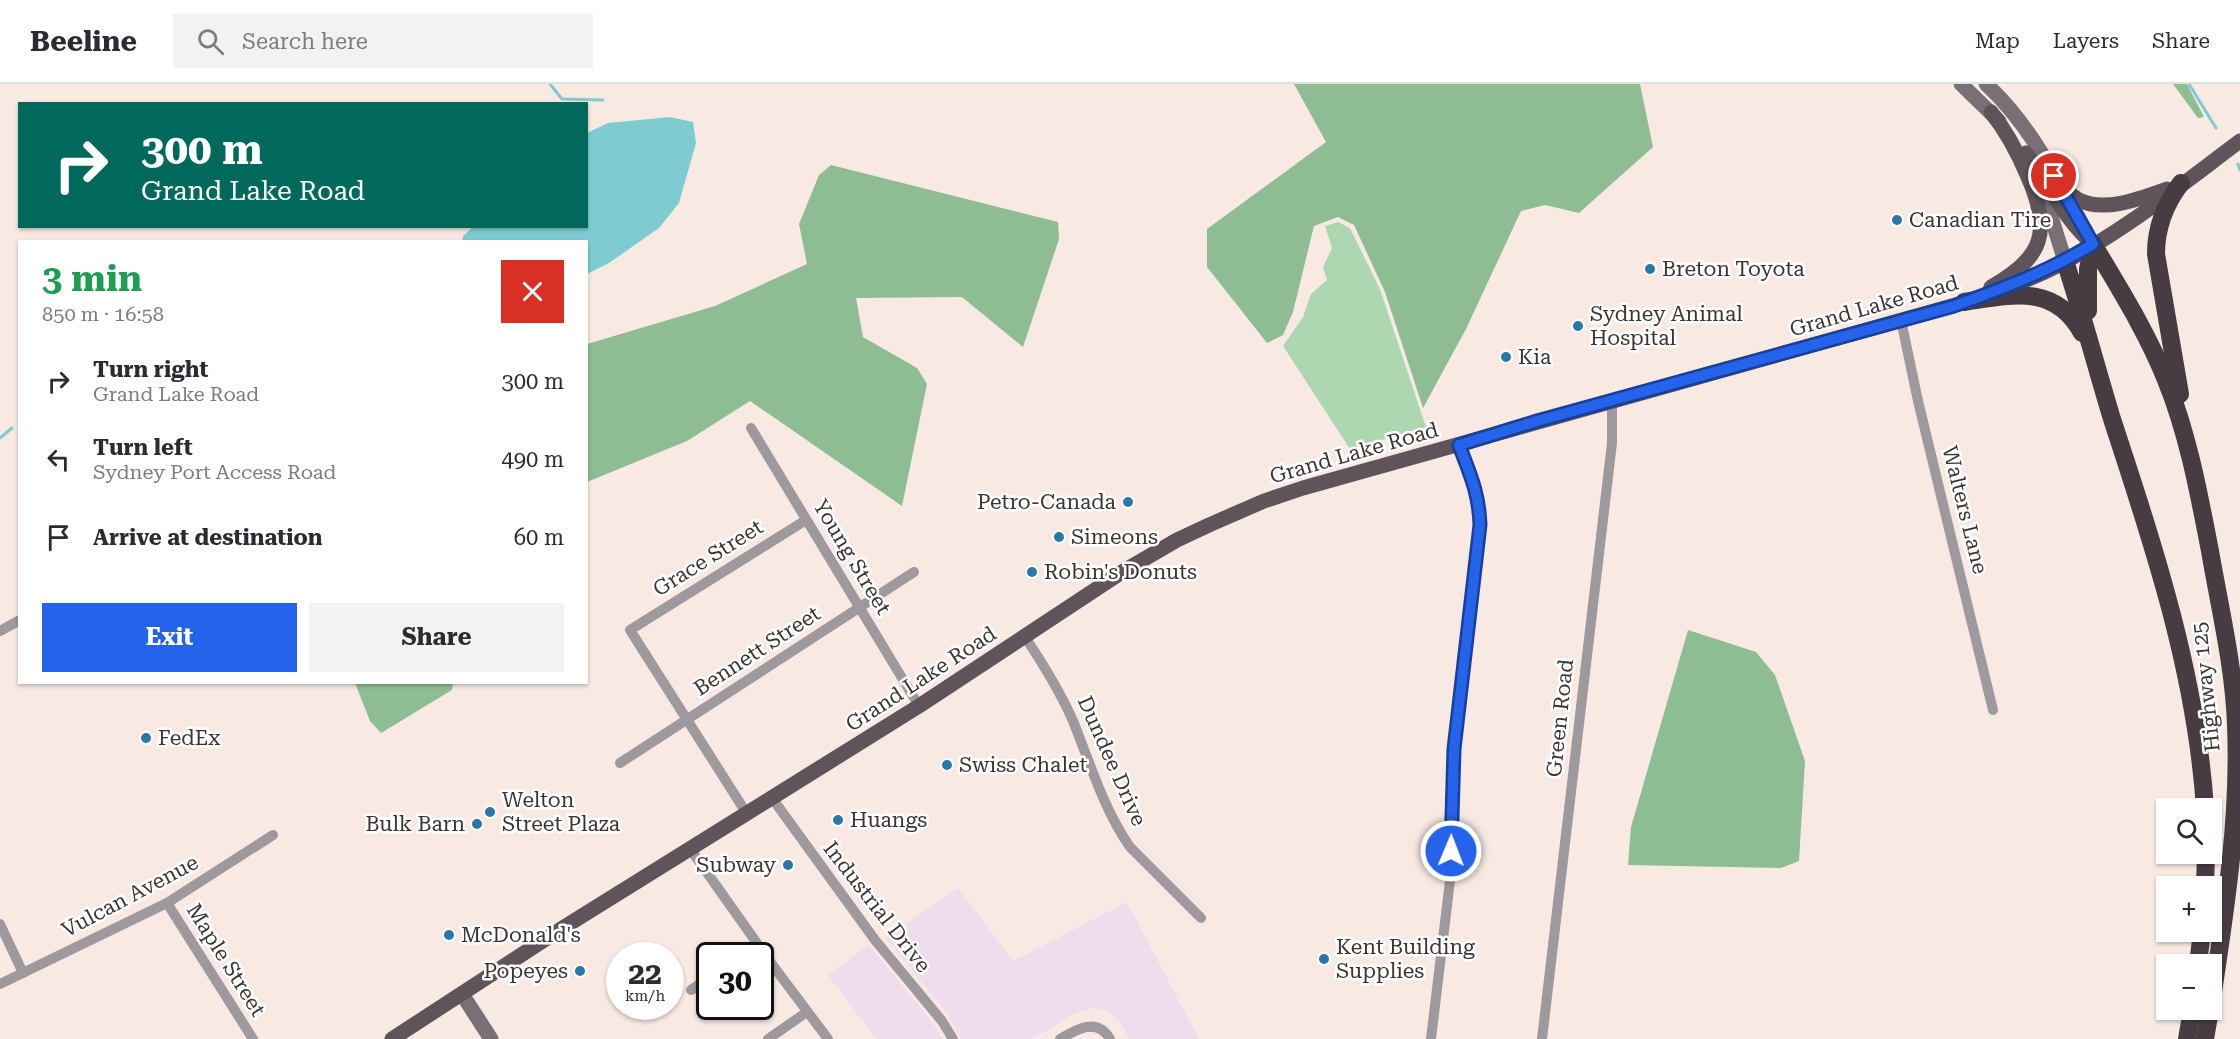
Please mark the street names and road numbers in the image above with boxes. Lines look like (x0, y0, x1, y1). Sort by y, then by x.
street label: Grand Lake Road (1787, 270, 1962, 342)
street label: Grand Lake Road (1267, 417, 1442, 489)
street label: Walters Lane (1938, 444, 1992, 576)
street label: Young Street (808, 495, 896, 619)
street label: Grace Street (649, 515, 767, 601)
street label: Bennett Street (689, 601, 825, 701)
street label: Grand Lake Road (841, 621, 1001, 737)
street label: Highway 125 (2187, 621, 2225, 753)
street label: Green Road (1542, 657, 1578, 778)
street label: Dundee Drive (1073, 692, 1151, 830)
street label: Industrial Drive (819, 837, 935, 977)
street label: Vulcan Avenue (58, 850, 202, 942)
street label: Maple Street (182, 899, 270, 1021)

